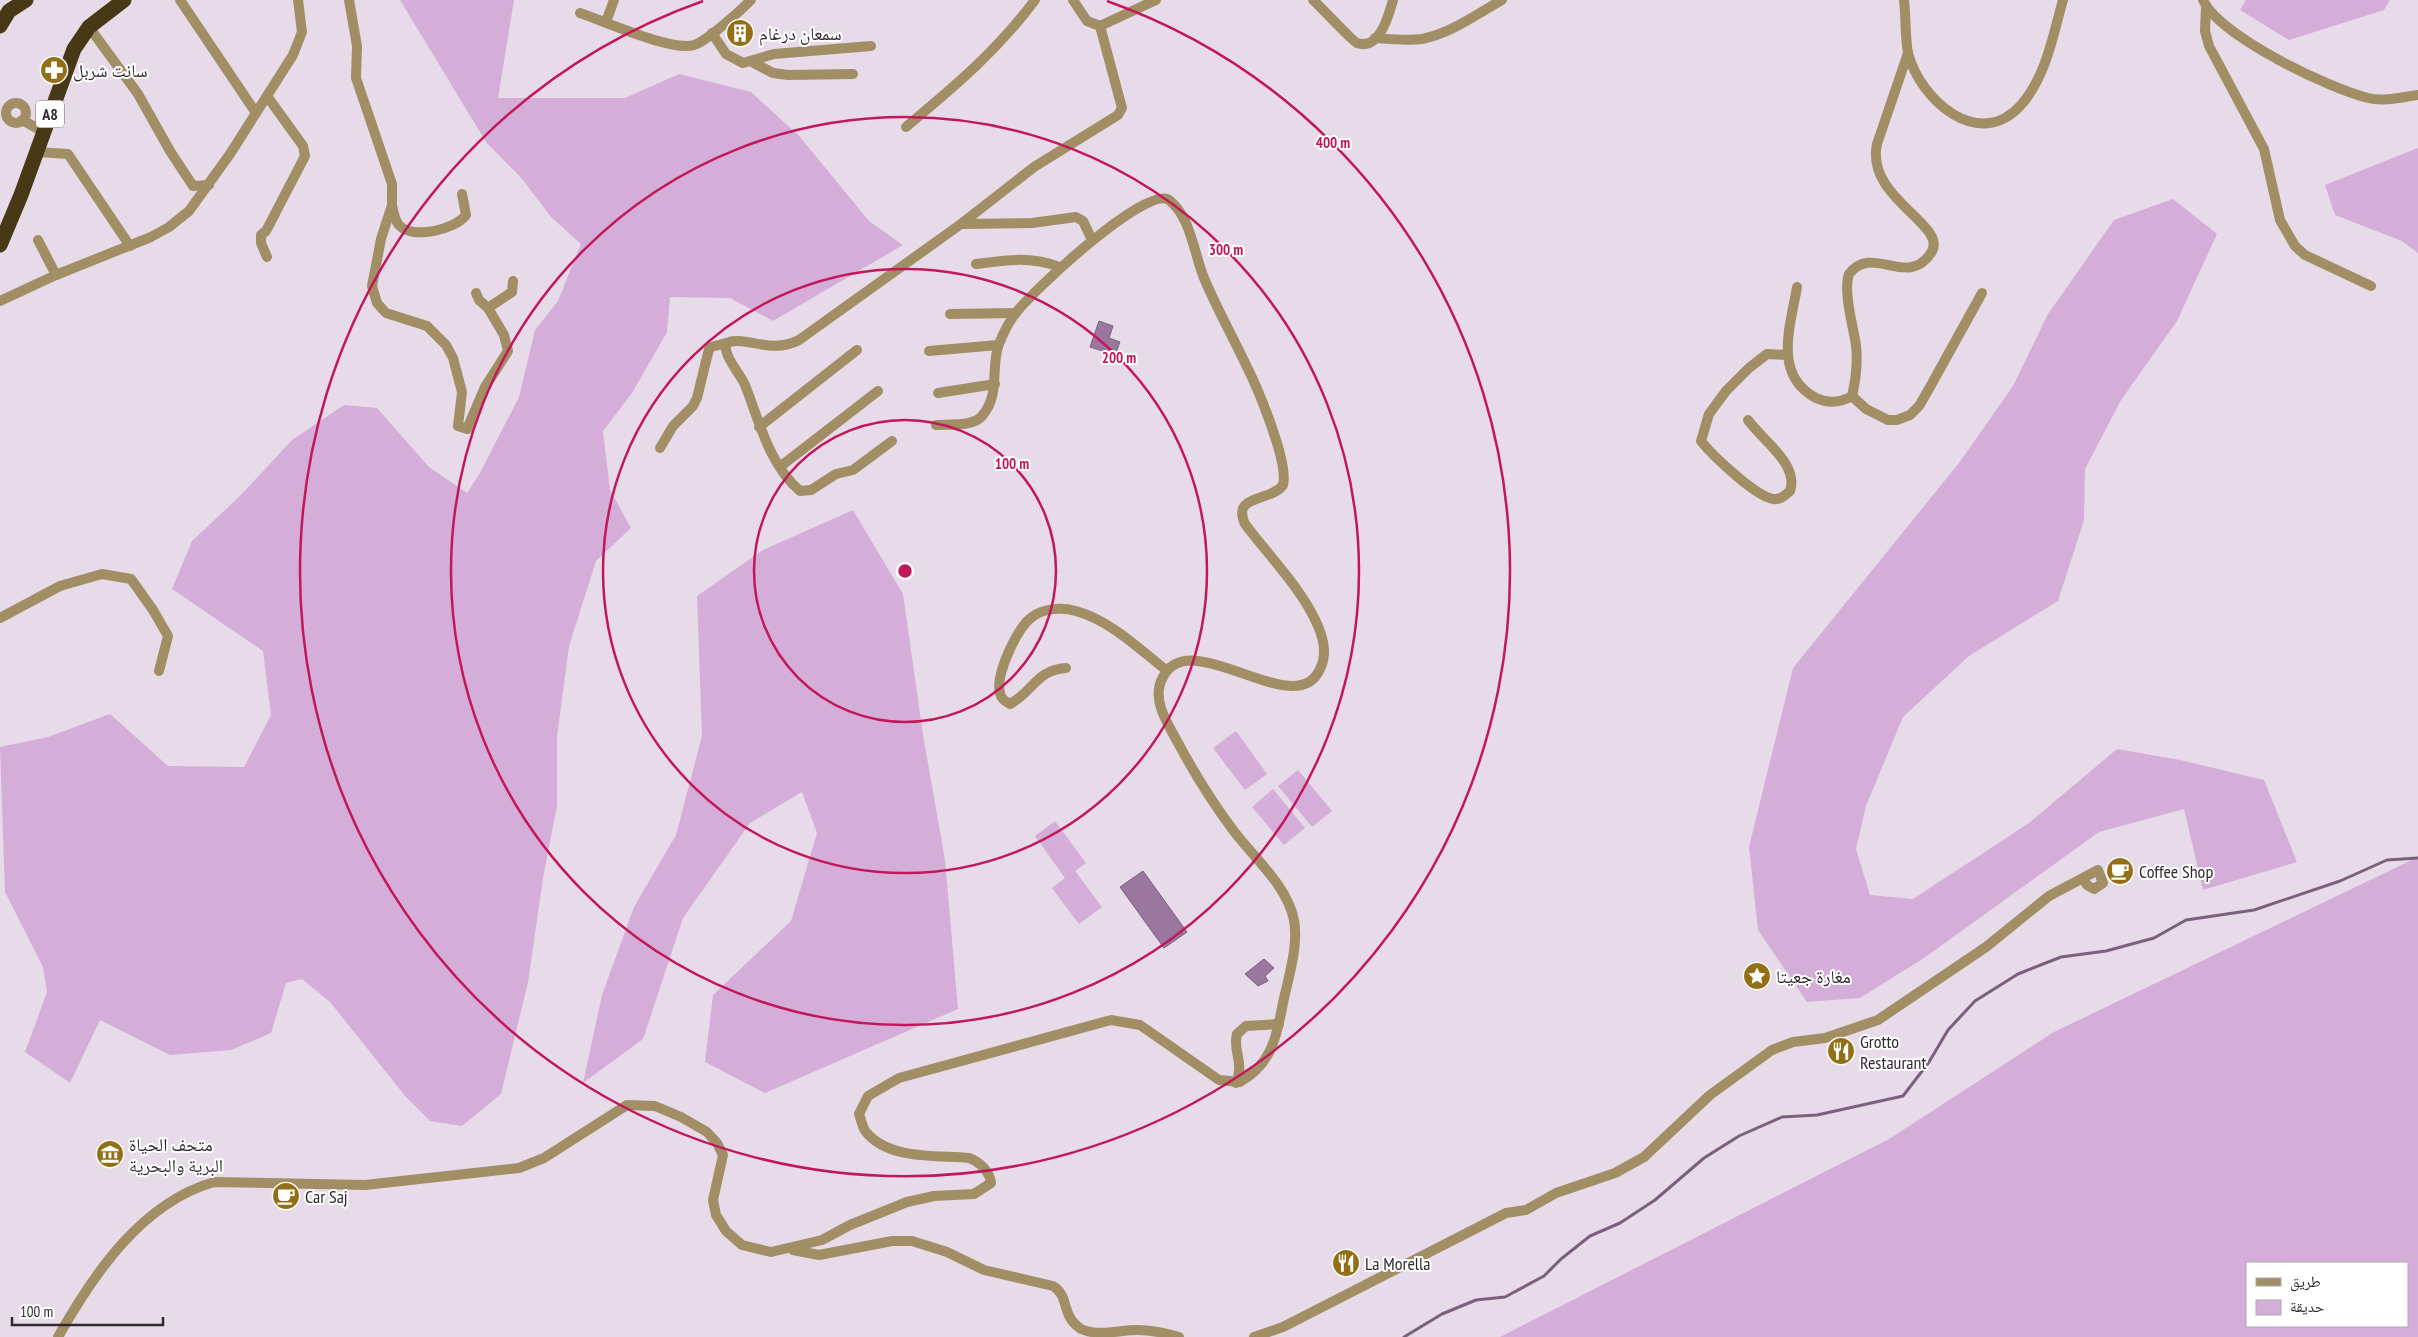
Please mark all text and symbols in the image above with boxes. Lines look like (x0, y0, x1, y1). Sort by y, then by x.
building icon: سمعان درغام (725, 18, 755, 48)
place label: سمعان درغام (759, 22, 842, 46)
pharmacy icon: سانت شربل (39, 55, 69, 85)
place label: سانت شربل (73, 59, 148, 82)
road number: A8 (36, 100, 64, 128)
text: 400 m (1316, 133, 1350, 152)
text: 300 m (1209, 240, 1243, 259)
text: 200 m (1102, 348, 1136, 367)
text: 100 m (995, 454, 1029, 473)
centre of rings (896, 562, 914, 580)
cafe icon: Coffee Shop (2105, 856, 2135, 886)
place label: Coffee Shop (2139, 860, 2213, 883)
place icon: مغارة جعيتا (1742, 961, 1772, 991)
place label: مغارة جعيتا (1776, 965, 1851, 988)
place label: Grotto Restaurant (1860, 1030, 1926, 1074)
restaurant icon: Grotto Restaurant (1826, 1036, 1856, 1066)
place label: متحف الحياة البرية والبحرية (129, 1133, 223, 1177)
museum icon: متحف الحياة البرية والبحرية (95, 1139, 125, 1169)
cafe icon: Car Saj (271, 1181, 301, 1211)
place label: Car Saj (305, 1185, 348, 1208)
restaurant icon: La Morella (1331, 1248, 1361, 1278)
place label: La Morella (1365, 1252, 1430, 1275)
legend (2246, 1262, 2408, 1327)
text: طريق (2290, 1272, 2321, 1292)
scale bar (12, 1294, 164, 1326)
text: حديقة (2290, 1297, 2325, 1316)
text: 100 m (20, 1302, 53, 1321)

